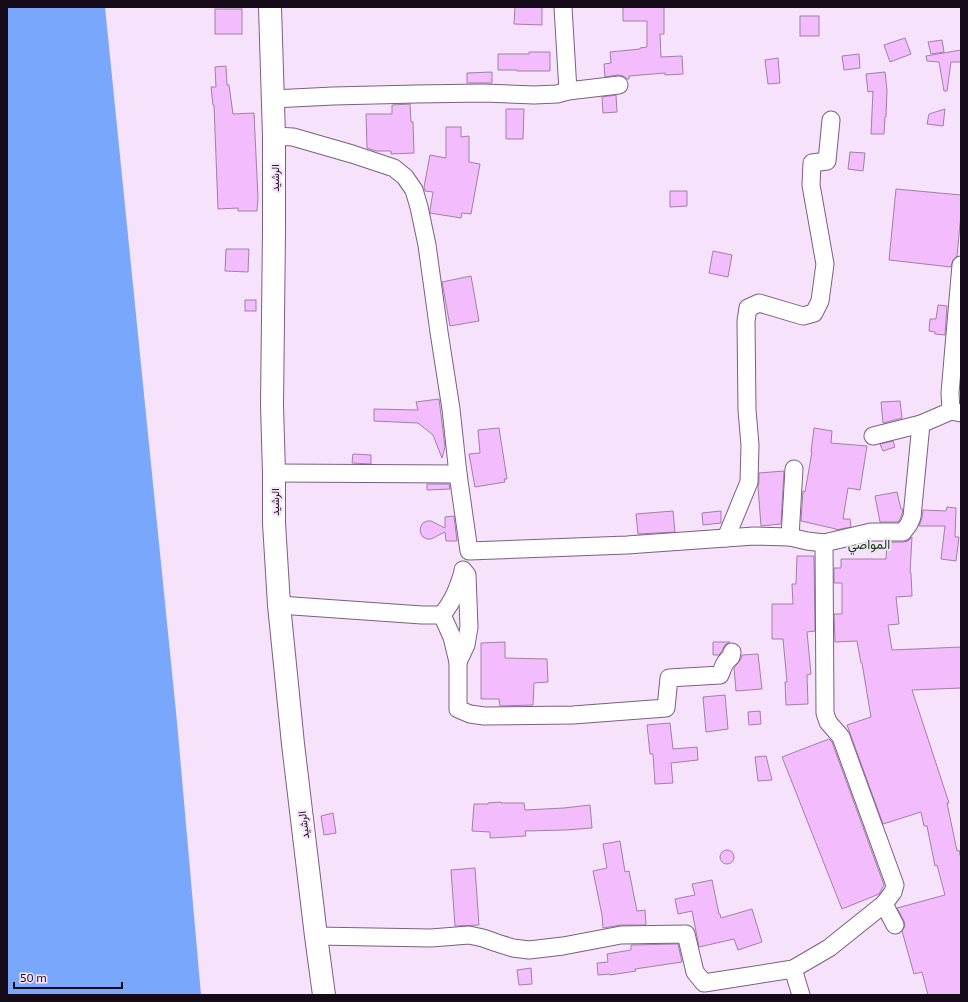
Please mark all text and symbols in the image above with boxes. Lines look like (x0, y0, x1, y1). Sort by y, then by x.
street label: الرشيد (268, 164, 282, 192)
street label: الرشيد (268, 488, 282, 516)
district label: المواصي (848, 536, 890, 555)
street label: الرشيد (295, 810, 312, 840)
scale bar (14, 964, 122, 990)
text: 50 m (20, 970, 47, 984)

